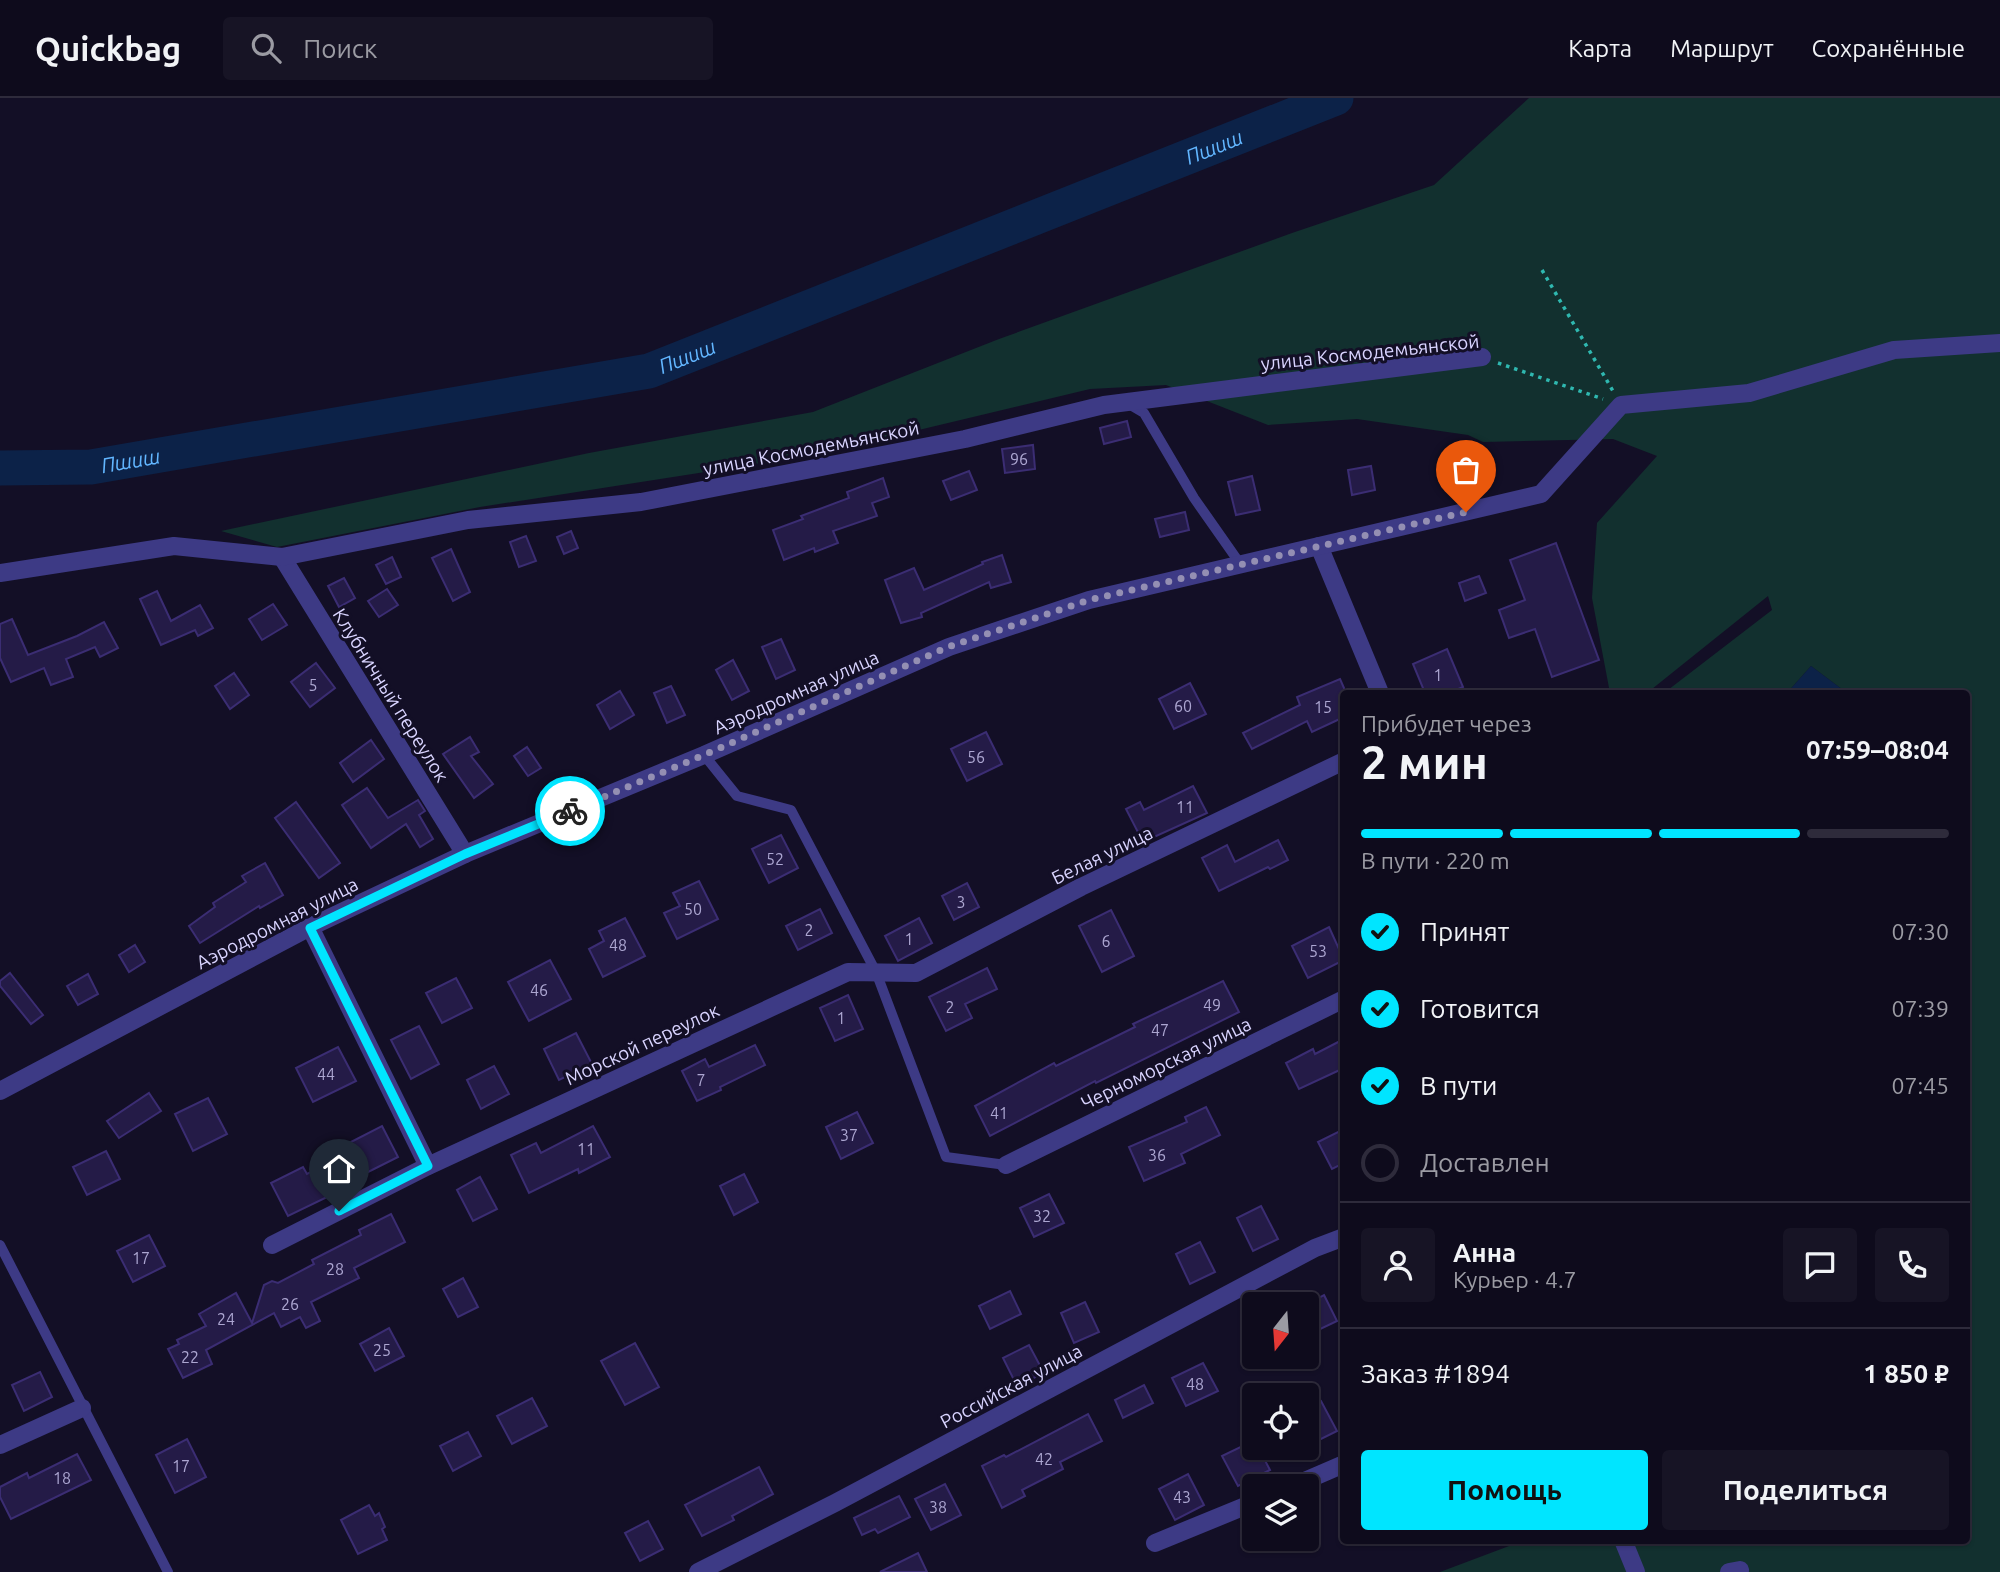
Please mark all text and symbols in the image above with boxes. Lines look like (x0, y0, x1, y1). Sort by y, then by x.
search box (223, 17, 713, 80)
icon: search (247, 29, 285, 67)
text: Quickbag (35, 30, 181, 67)
text: Поиск (303, 34, 377, 63)
text: Карта (1568, 35, 1632, 62)
text: Маршрут (1670, 35, 1774, 62)
text: Сохранённые (1812, 35, 1965, 62)
water label: Пшиш (1182, 124, 1246, 169)
street label: улица Космодемьянской (1260, 330, 1480, 374)
water label: Пшиш (655, 334, 719, 378)
street label: улица Космодемьянской (701, 416, 921, 480)
pin (1436, 440, 1496, 512)
water label: Пшиш (99, 443, 162, 477)
house number: 96 (1010, 450, 1028, 468)
icon: bag (1447, 451, 1485, 489)
street label: Клубничный переулок (329, 604, 454, 786)
street label: Аэродромная улица (710, 646, 882, 738)
house number: 1 (1433, 666, 1443, 684)
house number: 5 (308, 676, 318, 694)
house number: 60 (1174, 697, 1192, 715)
house number: 15 (1314, 698, 1332, 716)
text: Прибудет через (1361, 711, 1532, 736)
text: 07:59–08:04 (1806, 735, 1949, 764)
text: 2 мин (1361, 736, 1488, 788)
house number: 56 (967, 748, 985, 766)
courier (535, 776, 605, 846)
icon: bike (551, 792, 589, 830)
house number: 11 (1176, 798, 1194, 816)
street label: Белая улица (1048, 821, 1156, 889)
text: В пути · 220 m (1361, 848, 1510, 873)
house number: 52 (766, 850, 784, 868)
street label: Аэродромная улица (192, 873, 362, 973)
house number: 3 (956, 893, 966, 911)
house number: 50 (684, 900, 702, 918)
icon: check (1361, 913, 1399, 951)
text: Принят (1420, 917, 1509, 946)
text: 07:30 (1891, 919, 1949, 944)
house number: 2 (804, 921, 814, 939)
house number: 1 (904, 930, 914, 948)
house number: 6 (1101, 932, 1111, 950)
house number: 48 (609, 936, 627, 954)
house number: 53 (1309, 942, 1327, 960)
house number: 46 (530, 981, 548, 999)
icon: check (1361, 990, 1399, 1028)
text: Готовится (1420, 994, 1540, 1023)
house number: 49 (1203, 996, 1221, 1014)
text: 07:39 (1891, 996, 1949, 1021)
house number: 2 (945, 998, 955, 1016)
street label: Морской переулок (561, 999, 723, 1089)
house number: 1 (836, 1009, 846, 1027)
street label: Черноморская улица (1077, 1012, 1255, 1114)
house number: 47 (1151, 1021, 1169, 1039)
house number: 44 (317, 1065, 335, 1083)
icon: check (1361, 1067, 1399, 1105)
house number: 7 (696, 1071, 706, 1089)
text: В пути (1420, 1071, 1497, 1100)
text: 07:45 (1891, 1073, 1949, 1098)
house number: 41 (990, 1104, 1008, 1122)
house number: 37 (840, 1126, 858, 1144)
pin (309, 1139, 369, 1211)
house number: 11 (577, 1140, 595, 1158)
house number: 36 (1148, 1146, 1166, 1164)
text: Доставлен (1420, 1148, 1550, 1177)
icon: home (320, 1150, 358, 1188)
house number: 32 (1033, 1207, 1051, 1225)
button: person (1361, 1228, 1435, 1302)
button: chat (1783, 1228, 1857, 1302)
button: phone (1875, 1228, 1949, 1302)
text: Анна (1453, 1238, 1516, 1267)
house number: 17 (132, 1249, 150, 1267)
house number: 28 (326, 1260, 344, 1278)
text: Курьер · 4.7 (1453, 1267, 1577, 1292)
north arrow (1242, 1292, 1320, 1368)
map controls (1242, 1292, 1319, 1551)
house number: 26 (281, 1295, 299, 1313)
house number: 24 (217, 1310, 235, 1328)
street label: Российская улица (936, 1339, 1086, 1433)
house number: 25 (373, 1341, 391, 1359)
house number: 22 (181, 1348, 199, 1366)
text: Заказ #1894 (1361, 1359, 1510, 1388)
text: 1 850 ₽ (1863, 1359, 1949, 1388)
house number: 48 (1186, 1375, 1204, 1393)
button: locate (1242, 1383, 1319, 1460)
house number: 42 (1035, 1450, 1053, 1468)
button: Помощь (1361, 1450, 1648, 1530)
button: Поделиться (1662, 1450, 1949, 1530)
house number: 17 (172, 1457, 190, 1475)
house number: 18 (53, 1469, 71, 1487)
button: layers (1242, 1474, 1319, 1551)
house number: 43 (1173, 1488, 1191, 1506)
house number: 38 (929, 1498, 947, 1516)

